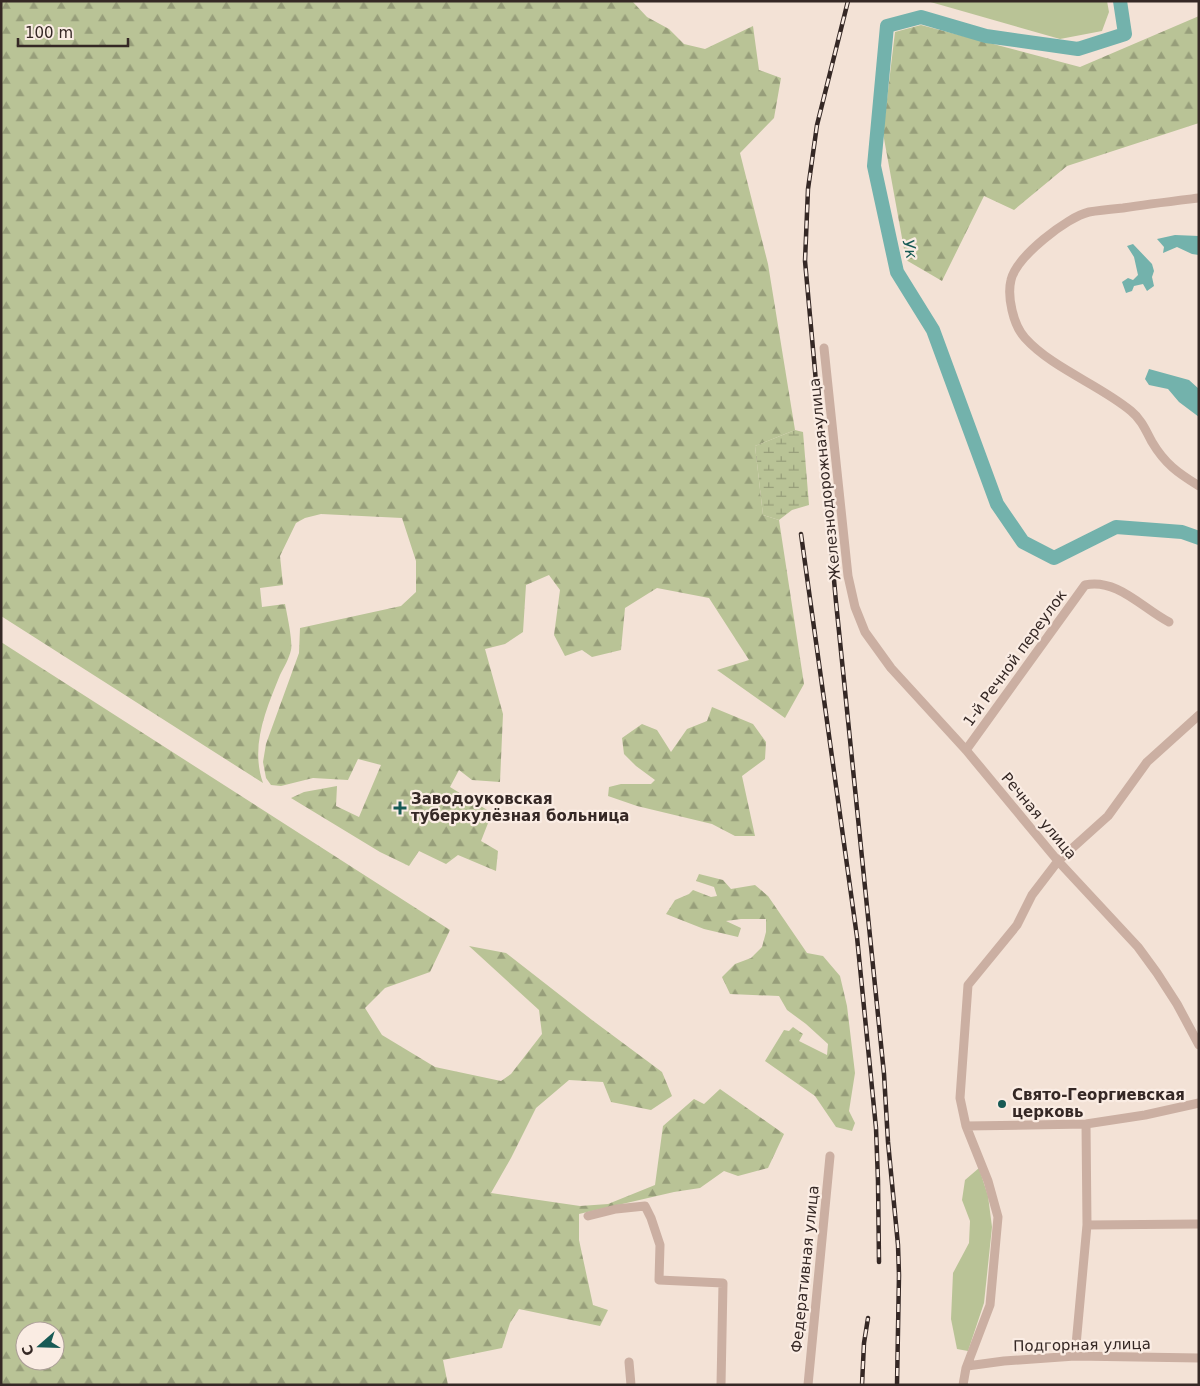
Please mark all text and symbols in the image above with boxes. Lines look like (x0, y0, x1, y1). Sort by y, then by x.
scale bar (18, 15, 128, 47)
text: 100 m (25, 24, 73, 42)
water label: Ук (899, 238, 921, 261)
street label: Железнодорожная улица (805, 377, 845, 581)
street label: 1-й Речной переулок (959, 586, 1071, 730)
street label: Речная улица (998, 769, 1080, 863)
place label: Заводоуковская туберкулёзная больница (411, 790, 629, 825)
marker: Заводоуковская туберкулёзная больница (393, 801, 407, 815)
place label: Свято-Георгиевская церковь (1012, 1086, 1185, 1121)
marker: Свято-Георгиевская церковь (996, 1098, 1008, 1110)
street label: Федеративная улица (787, 1184, 823, 1354)
north arrow (15, 1321, 65, 1371)
street label: Подгорная улица (1013, 1335, 1151, 1355)
text: С (19, 1343, 37, 1358)

